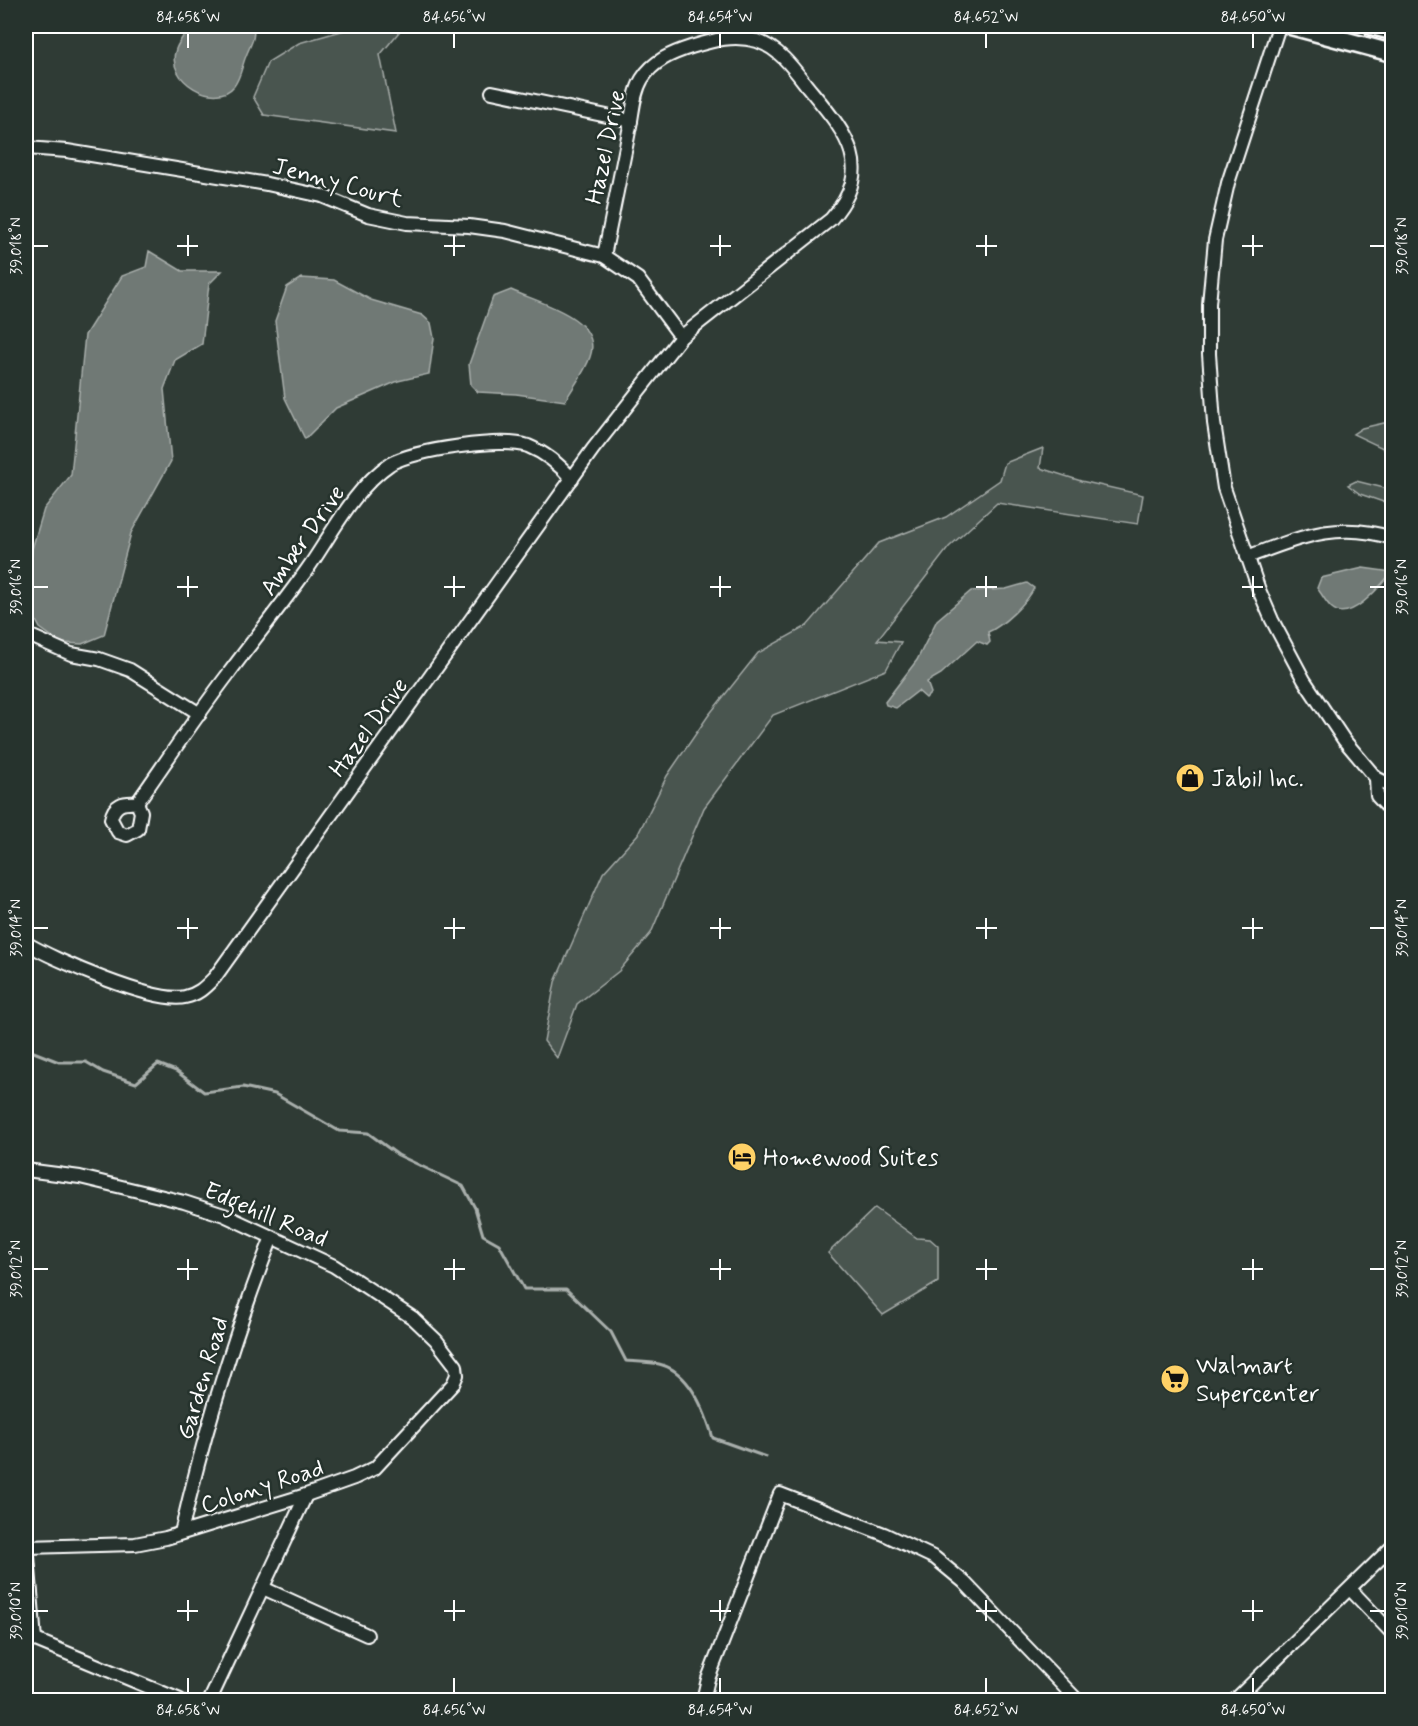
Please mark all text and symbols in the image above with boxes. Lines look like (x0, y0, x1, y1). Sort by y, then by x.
text: 84.658°W (156, 8, 220, 28)
text: 84.656°W (423, 8, 485, 28)
text: 84.654°W (688, 8, 752, 28)
text: 84.652°W (954, 8, 1018, 28)
text: 84.650°W (1221, 8, 1285, 28)
street label: Hazel Drive (579, 87, 634, 207)
street label: Jenny Court (269, 151, 406, 216)
text: 39.018°N (7, 217, 27, 275)
text: 39.018°N (1393, 217, 1413, 275)
street label: Amber Drive (254, 479, 353, 602)
text: 39.016°N (7, 559, 27, 615)
text: 39.016°N (1393, 559, 1413, 615)
street label: Hazel Drive (323, 672, 416, 784)
shop icon: Jabil Inc. (1174, 762, 1206, 794)
place label: Jabil Inc. (1211, 764, 1304, 795)
text: 39.014°N (7, 899, 27, 957)
text: 39.014°N (1393, 899, 1413, 957)
hotel icon: Homewood Suites (726, 1141, 758, 1173)
place label: Homewood Suites (763, 1143, 939, 1174)
street label: Edgehill Road (198, 1175, 332, 1258)
text: 39.012°N (7, 1240, 27, 1298)
text: 39.012°N (1393, 1240, 1413, 1298)
street label: Garden Road (170, 1313, 237, 1444)
place label: Walmart Supercenter (1196, 1351, 1320, 1410)
supermarket icon: Walmart Supercenter (1159, 1363, 1191, 1395)
street label: Colony Road (197, 1453, 328, 1522)
text: 39.010°N (7, 1582, 27, 1640)
text: 39.010°N (1393, 1582, 1413, 1640)
text: 84.658°W (156, 1701, 220, 1721)
text: 84.656°W (423, 1701, 485, 1721)
text: 84.654°W (688, 1701, 752, 1721)
text: 84.652°W (954, 1701, 1018, 1721)
text: 84.650°W (1221, 1701, 1285, 1721)

